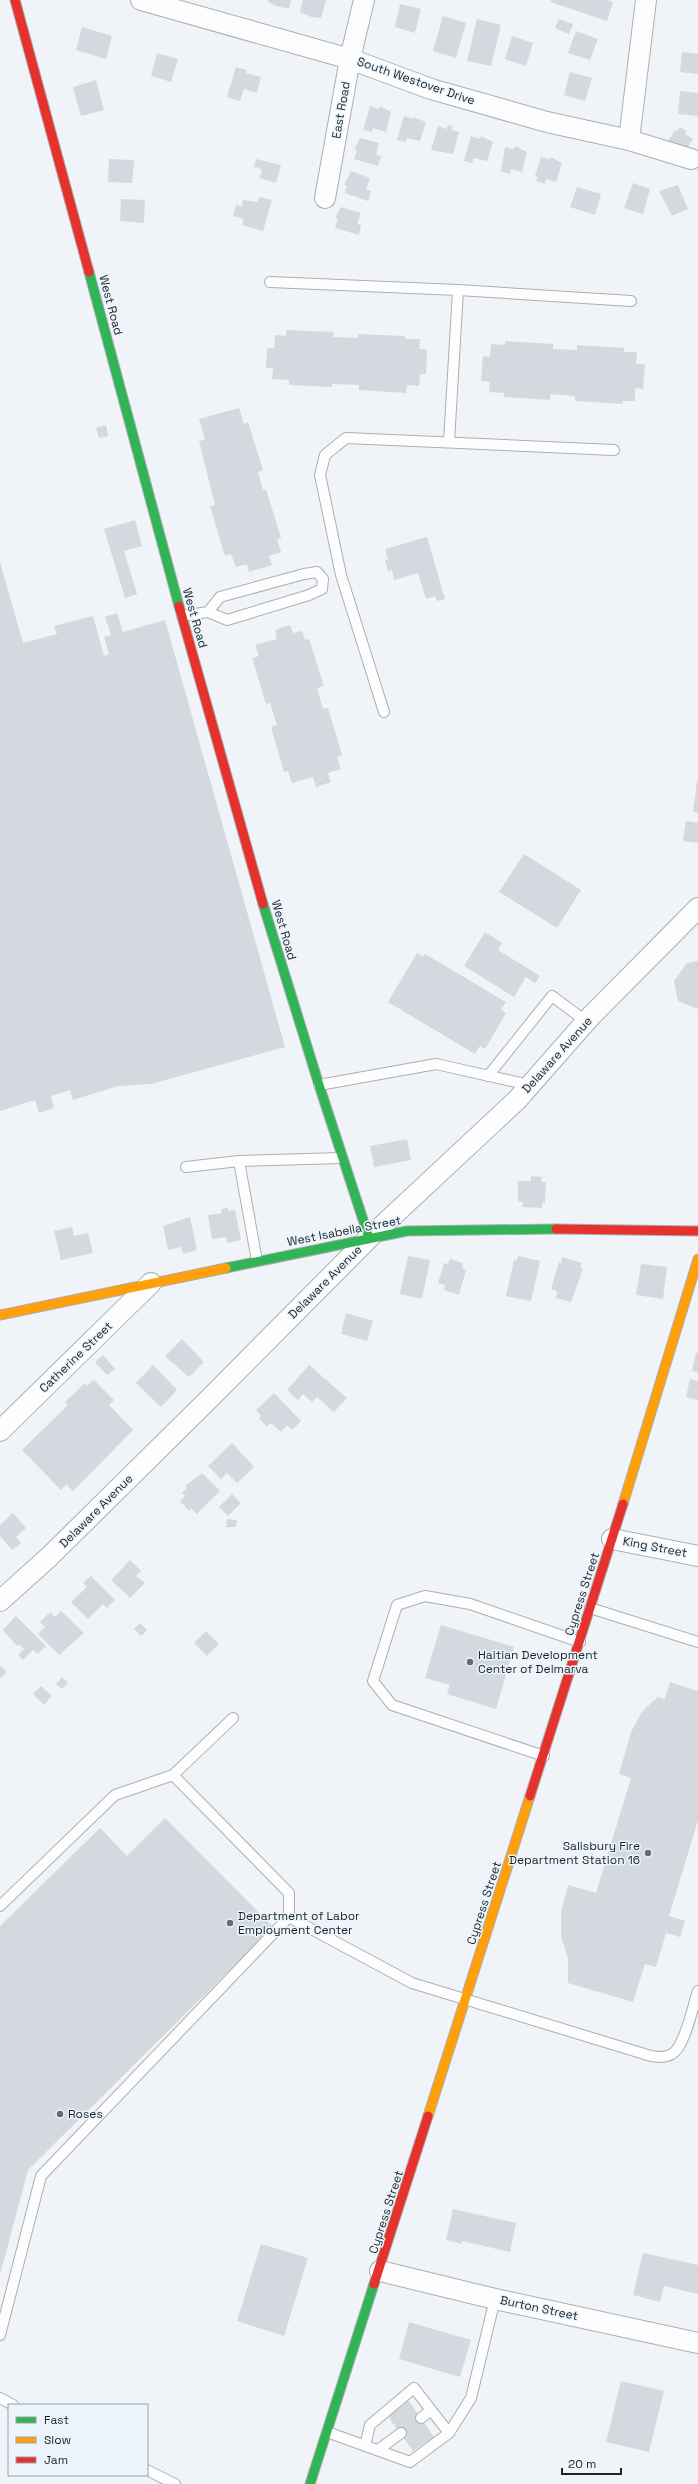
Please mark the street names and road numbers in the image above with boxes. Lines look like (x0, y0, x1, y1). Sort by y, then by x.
street label: South Westover Drive (355, 53, 477, 109)
street label: East Road (328, 80, 354, 140)
street label: West Road (95, 273, 127, 337)
street label: West Road (179, 586, 211, 650)
street label: West Road (268, 898, 300, 962)
street label: Delaware Avenue (518, 1013, 596, 1097)
street label: West Isabella Street (286, 1212, 402, 1250)
street label: Delaware Avenue (285, 1242, 365, 1322)
street label: Catherine Street (36, 1318, 116, 1396)
street label: Delaware Avenue (56, 1471, 136, 1551)
street label: King Street (622, 1533, 688, 1561)
street label: Cypress Street (561, 1550, 603, 1638)
street label: Cypress Street (463, 1859, 505, 1947)
street label: Cypress Street (365, 2168, 407, 2256)
street label: Burton Street (498, 2292, 580, 2324)

